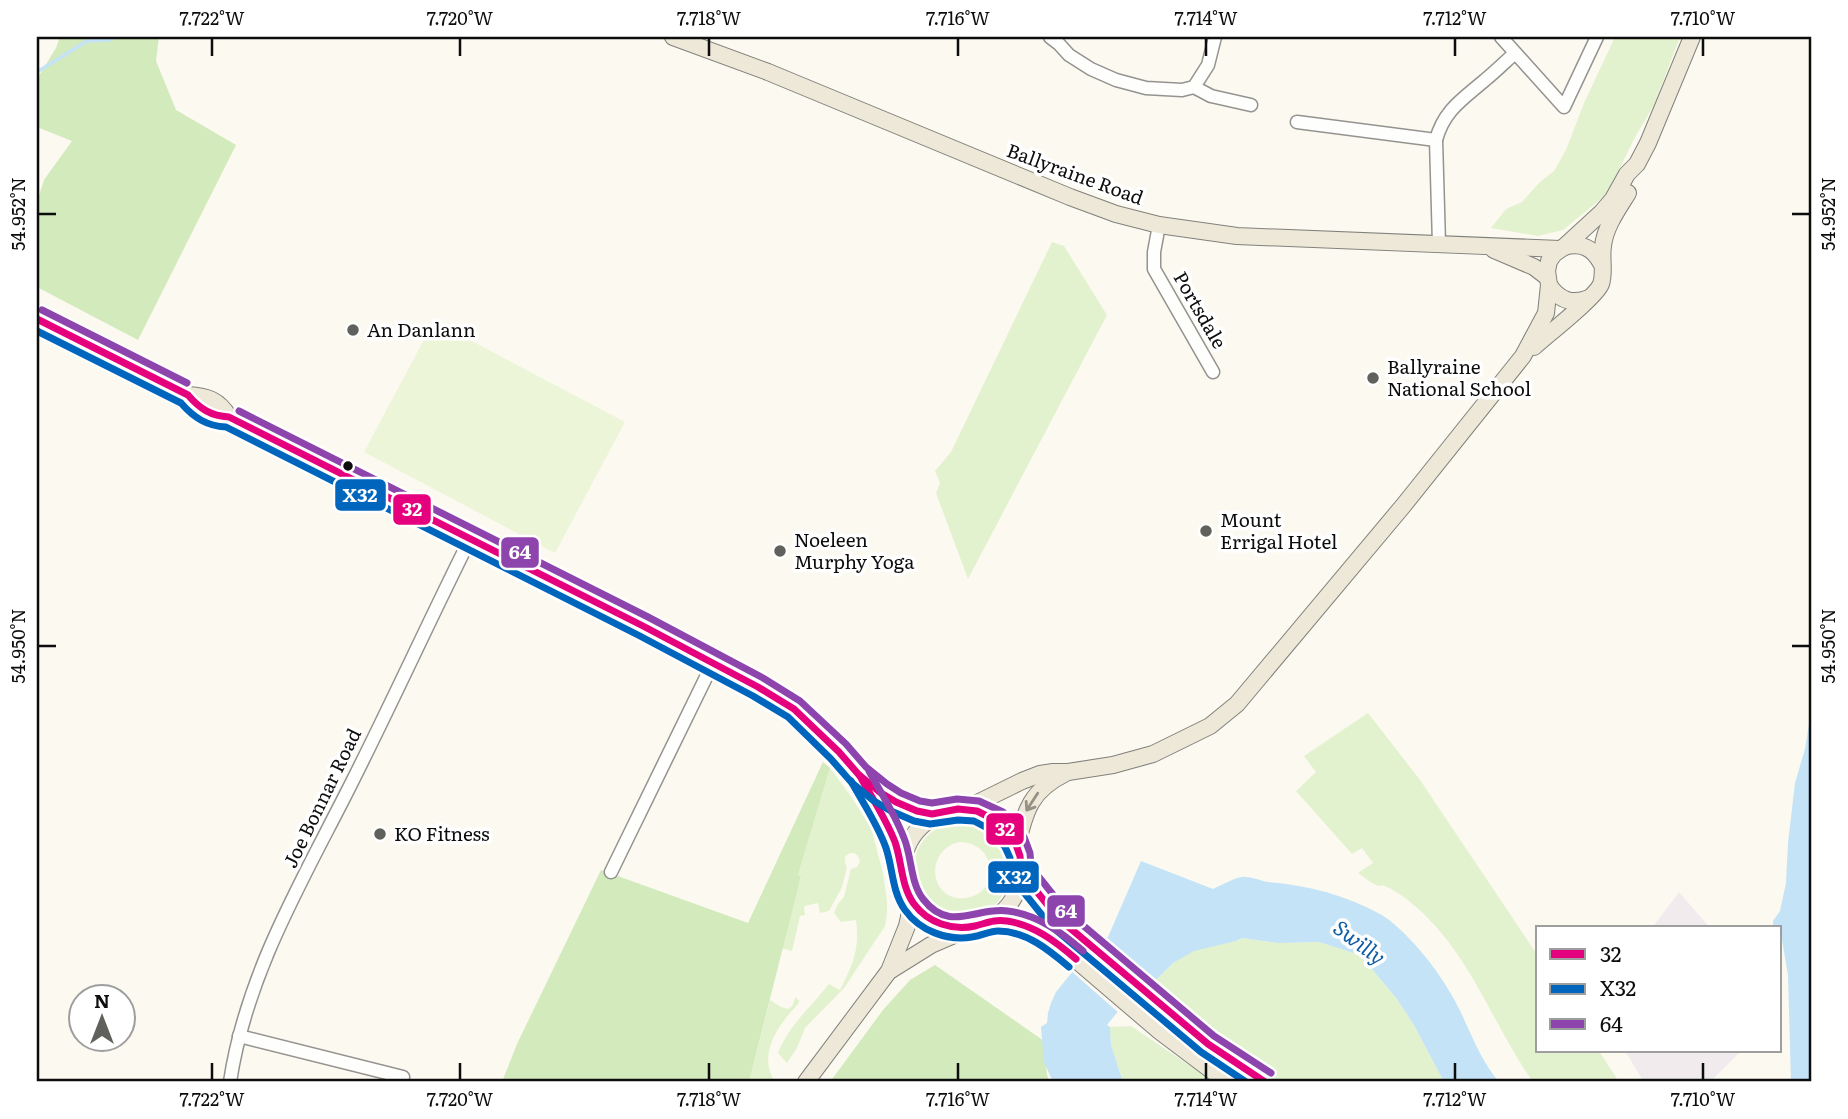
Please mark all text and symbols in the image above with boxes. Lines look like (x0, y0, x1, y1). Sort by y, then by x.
text: 7.722°W (179, 4, 245, 31)
text: 7.720°W (427, 4, 494, 31)
text: 7.718°W (677, 4, 741, 31)
text: 7.716°W (926, 4, 990, 31)
text: 7.714°W (1174, 4, 1238, 31)
text: 7.712°W (1423, 4, 1487, 31)
text: 7.710°W (1671, 4, 1736, 31)
street label: Ballyraine Road (1003, 135, 1148, 211)
text: 54.952°N (4, 177, 31, 251)
text: 54.952°N (1814, 177, 1841, 251)
street label: Portsdale (1167, 266, 1234, 353)
place label: An Danlann (367, 315, 476, 343)
marker: An Danlann (345, 322, 361, 338)
place label: Ballyraine National School (1387, 352, 1531, 402)
marker: Ballyraine National School (1365, 370, 1381, 386)
unlabelled marker (341, 459, 355, 473)
line badge: X32 (334, 478, 387, 512)
text: X32 (343, 480, 377, 508)
line badge: 32 (392, 493, 432, 526)
text: 32 (402, 494, 422, 522)
place label: Mount Errigal Hotel (1220, 505, 1337, 555)
marker: Mount Errigal Hotel (1198, 523, 1214, 539)
place label: Noeleen Murphy Yoga (794, 525, 915, 575)
line badge: 64 (500, 536, 540, 569)
text: 64 (509, 537, 532, 565)
marker: Noeleen Murphy Yoga (772, 543, 788, 559)
text: 54.950°N (4, 609, 31, 683)
text: 54.950°N (1814, 609, 1841, 683)
street label: Joe Bonnar Road (275, 723, 367, 872)
one-way arrow (1025, 791, 1039, 811)
line badge: 32 (985, 812, 1025, 846)
text: 32 (995, 814, 1015, 842)
place label: KO Fitness (394, 819, 490, 847)
marker: KO Fitness (372, 826, 388, 842)
line badge: X32 (987, 860, 1040, 894)
text: X32 (997, 862, 1031, 890)
line badge: 64 (1046, 894, 1086, 928)
text: 64 (1055, 896, 1078, 924)
water label: Swilly (1328, 911, 1393, 971)
legend (1536, 926, 1782, 1052)
text: 32 (1600, 937, 1621, 968)
text: X32 (1600, 971, 1636, 1002)
north arrow (66, 982, 136, 1052)
text: N (94, 986, 110, 1014)
text: 64 (1600, 1007, 1623, 1038)
text: 7.722°W (179, 1085, 245, 1112)
text: 7.720°W (427, 1085, 494, 1112)
text: 7.718°W (677, 1085, 741, 1112)
text: 7.716°W (926, 1085, 990, 1112)
text: 7.714°W (1174, 1085, 1238, 1112)
text: 7.712°W (1423, 1085, 1487, 1112)
text: 7.710°W (1671, 1085, 1736, 1112)

